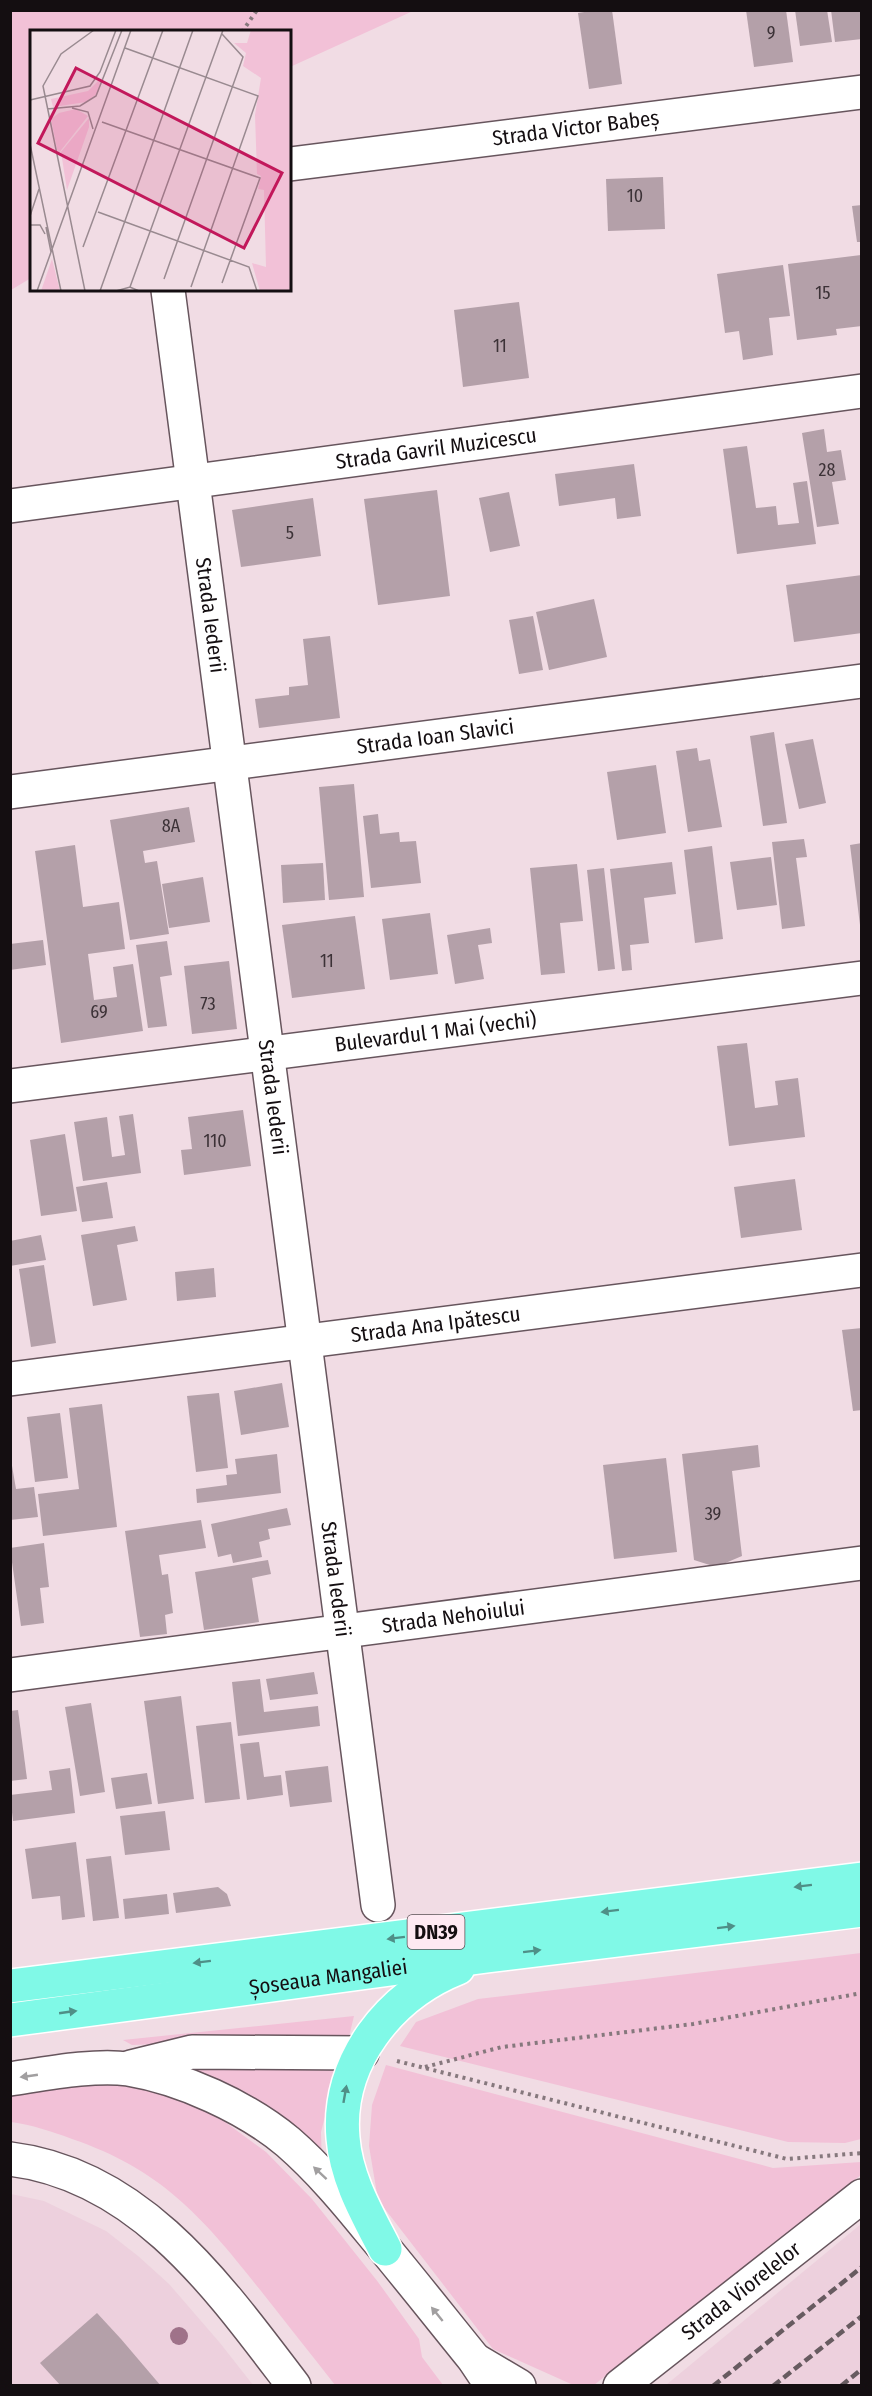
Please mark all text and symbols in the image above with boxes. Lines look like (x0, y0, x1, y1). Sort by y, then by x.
house number: 9 (767, 22, 775, 44)
inset map (30, 30, 291, 291)
street label: Strada Victor Babeș (491, 105, 661, 151)
house number: 10 (627, 185, 643, 207)
house number: 15 (815, 282, 831, 304)
house number: 11 (493, 335, 507, 357)
street label: Strada Gavril Muzicescu (334, 422, 538, 475)
house number: 28 (819, 459, 835, 481)
house number: 5 (286, 522, 294, 544)
street label: Strada Iederii (190, 556, 231, 675)
street label: Strada Ioan Slavici (355, 713, 516, 760)
house number: 8A (162, 815, 181, 837)
house number: 11 (320, 950, 334, 972)
house number: 73 (200, 993, 216, 1015)
house number: 69 (90, 1001, 108, 1023)
street label: Bulevardul 1 Mai (vechi) (333, 1006, 538, 1058)
street label: Strada Iederii (253, 1038, 293, 1157)
house number: 110 (203, 1130, 227, 1152)
street label: Strada Ana Ipătescu (349, 1301, 522, 1348)
house number: 39 (705, 1503, 721, 1525)
street label: Strada Iederii (315, 1520, 356, 1638)
street label: Strada Nehoiului (380, 1594, 526, 1639)
one-way arrow (794, 1881, 813, 1891)
one-way arrow (600, 1906, 619, 1915)
road number: DN39 (408, 1915, 464, 1949)
one-way arrow (717, 1922, 736, 1932)
one-way arrow (386, 1933, 405, 1942)
one-way arrow (523, 1946, 542, 1955)
street label: Șoseaua Mangaliei (247, 1954, 409, 2001)
one-way arrow (193, 1957, 212, 1967)
one-way arrow (59, 2008, 78, 2017)
one-way arrow (20, 2072, 39, 2081)
one-way arrow (341, 2085, 350, 2104)
one-way arrow (313, 2166, 327, 2180)
street label: Strada Viorelelor (676, 2236, 807, 2346)
one-way arrow (431, 2306, 444, 2322)

